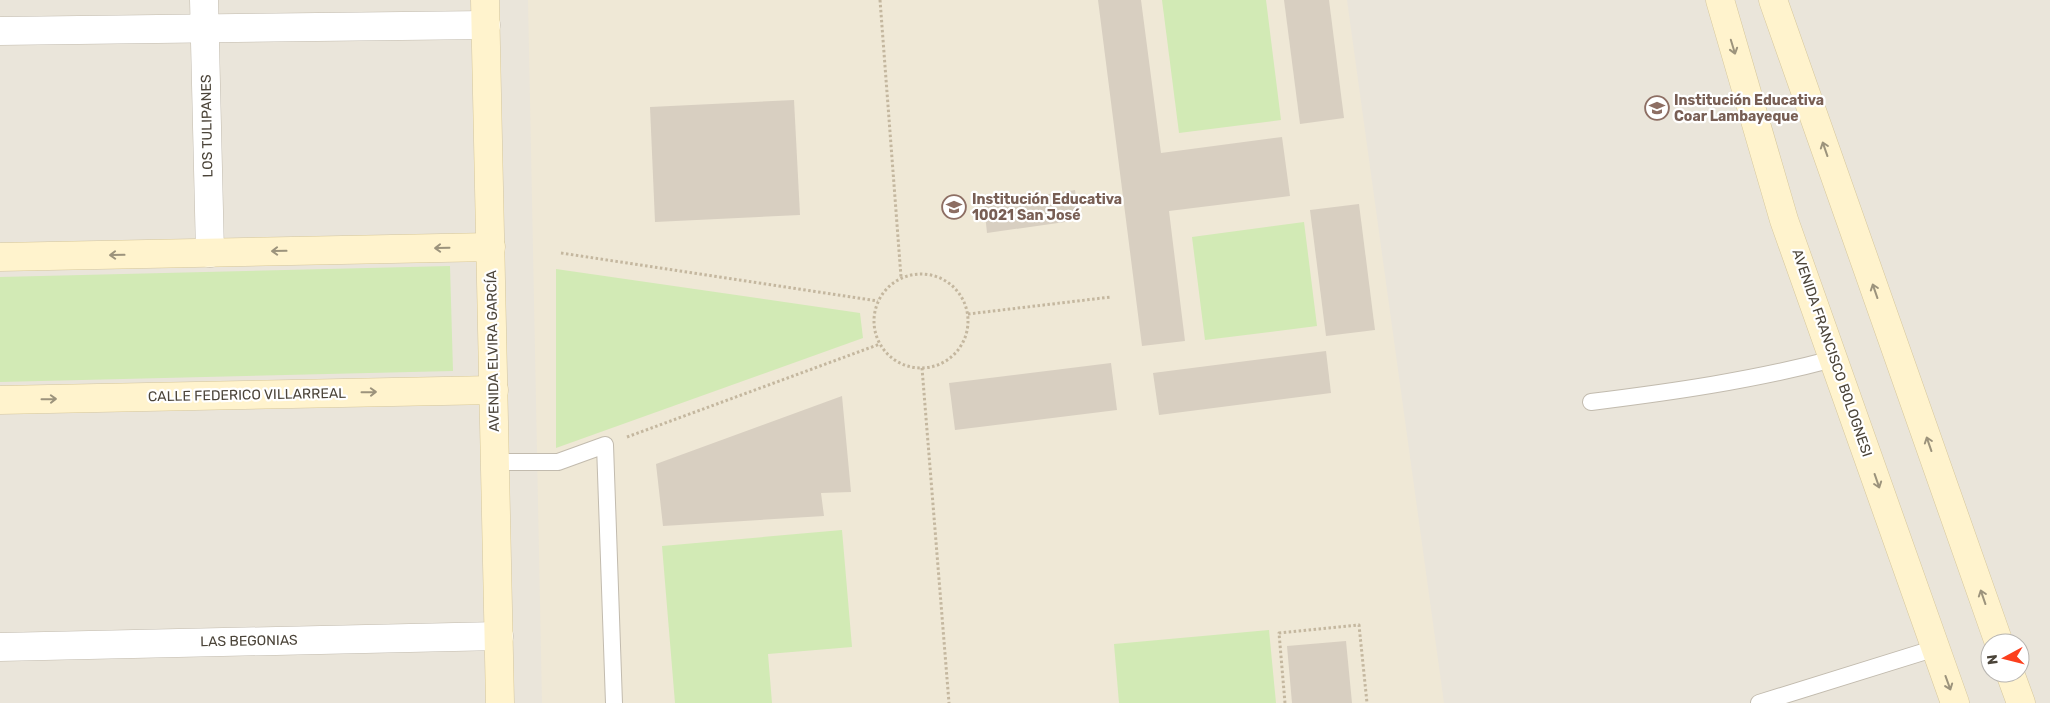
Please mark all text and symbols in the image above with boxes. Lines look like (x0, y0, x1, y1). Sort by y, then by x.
one-way arrow (1728, 39, 1738, 55)
street label: LOS TULIPANES (198, 74, 216, 178)
place label: Institución Educativa Coar Lambayeque (1674, 92, 1824, 125)
school or university icon: Institución Educativa Coar Lambayeque (1644, 95, 1670, 121)
one-way arrow (1820, 142, 1829, 157)
place label: Institución Educativa 10021 San José (972, 191, 1122, 224)
school or university icon: Institución Educativa 10021 San José (941, 194, 967, 220)
one-way arrow (434, 243, 450, 253)
one-way arrow (272, 247, 288, 256)
street label: AVENIDA FRANCISCO BOLOGNESI (1788, 247, 1876, 459)
one-way arrow (109, 250, 126, 260)
street label: AVENIDA ELVIRA GARCÍA (482, 269, 503, 432)
one-way arrow (1870, 283, 1879, 299)
street label: CALLE FEDERICO VILLARREAL (148, 385, 346, 405)
one-way arrow (360, 388, 376, 397)
one-way arrow (40, 394, 56, 404)
one-way arrow (1924, 437, 1933, 452)
one-way arrow (1872, 472, 1882, 488)
one-way arrow (1978, 590, 1987, 605)
street label: LAS BEGONIAS (200, 632, 298, 650)
north arrow (1980, 633, 2030, 683)
text: N (1984, 653, 2002, 666)
one-way arrow (1944, 675, 1953, 690)

